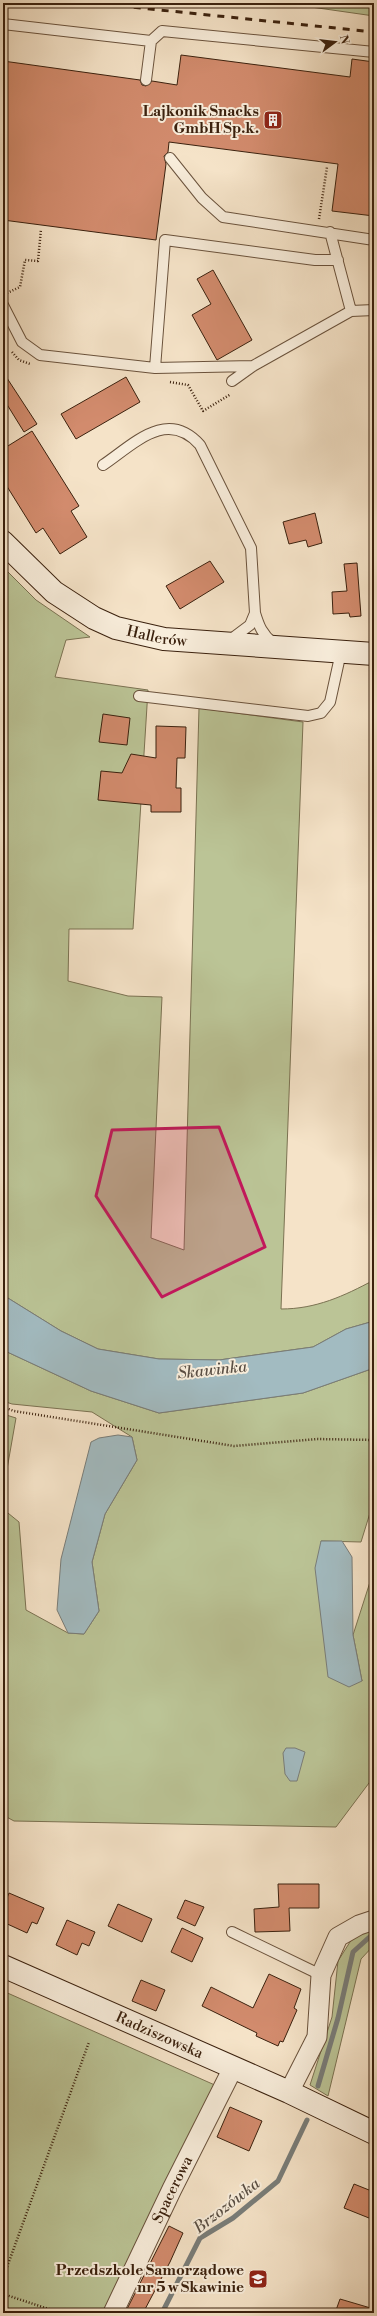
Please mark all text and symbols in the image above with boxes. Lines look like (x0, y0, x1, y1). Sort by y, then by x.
north arrow (315, 22, 355, 62)
text: N (336, 34, 352, 46)
place label: Lajkonik Snacks GmbH Sp.k. (143, 102, 259, 138)
building icon: Lajkonik Snacks GmbH Sp.k. (262, 109, 284, 131)
street label: Hallerów (125, 622, 188, 651)
water label: Skawinka (176, 1356, 248, 1384)
street label: Radziszowska (112, 2008, 207, 2063)
street label: Spacerowa (148, 2152, 197, 2226)
water label: Brzozówka (189, 2174, 264, 2238)
place label: Przedszkole Samorządowe nr 5 w Skawinie (56, 2261, 244, 2297)
school or university icon: Przedszkole Samorządowe nr 5 w Skawinie (247, 2268, 269, 2290)

